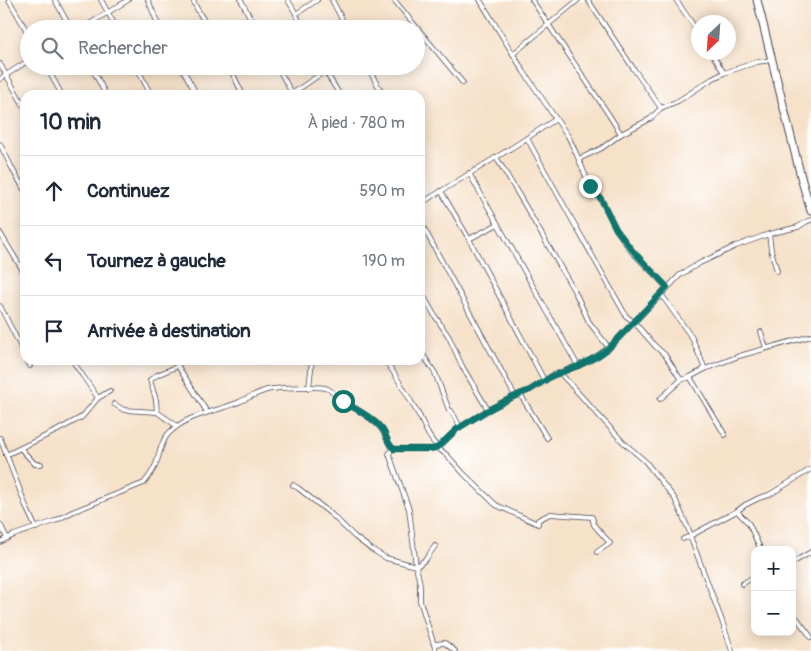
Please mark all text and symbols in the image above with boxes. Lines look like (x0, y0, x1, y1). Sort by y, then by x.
north arrow (691, 15, 736, 60)
search box (20, 20, 425, 75)
icon: search (38, 34, 66, 62)
text: Rechercher (78, 36, 168, 60)
text: 10 min (40, 109, 101, 136)
text: À pied · 780 m (307, 113, 405, 133)
route end (579, 175, 602, 198)
icon: ahead (40, 177, 68, 205)
text: Continuez (87, 179, 170, 203)
text: 590 m (359, 181, 405, 201)
icon: left (40, 247, 68, 275)
text: Tournez à gauche (87, 249, 226, 273)
text: 190 m (362, 251, 405, 271)
icon: arrive (40, 317, 68, 345)
text: Arrivée à destination (87, 319, 251, 343)
route start (332, 390, 355, 413)
map controls (751, 546, 796, 636)
button: + (751, 546, 796, 591)
button: − (751, 591, 796, 636)

